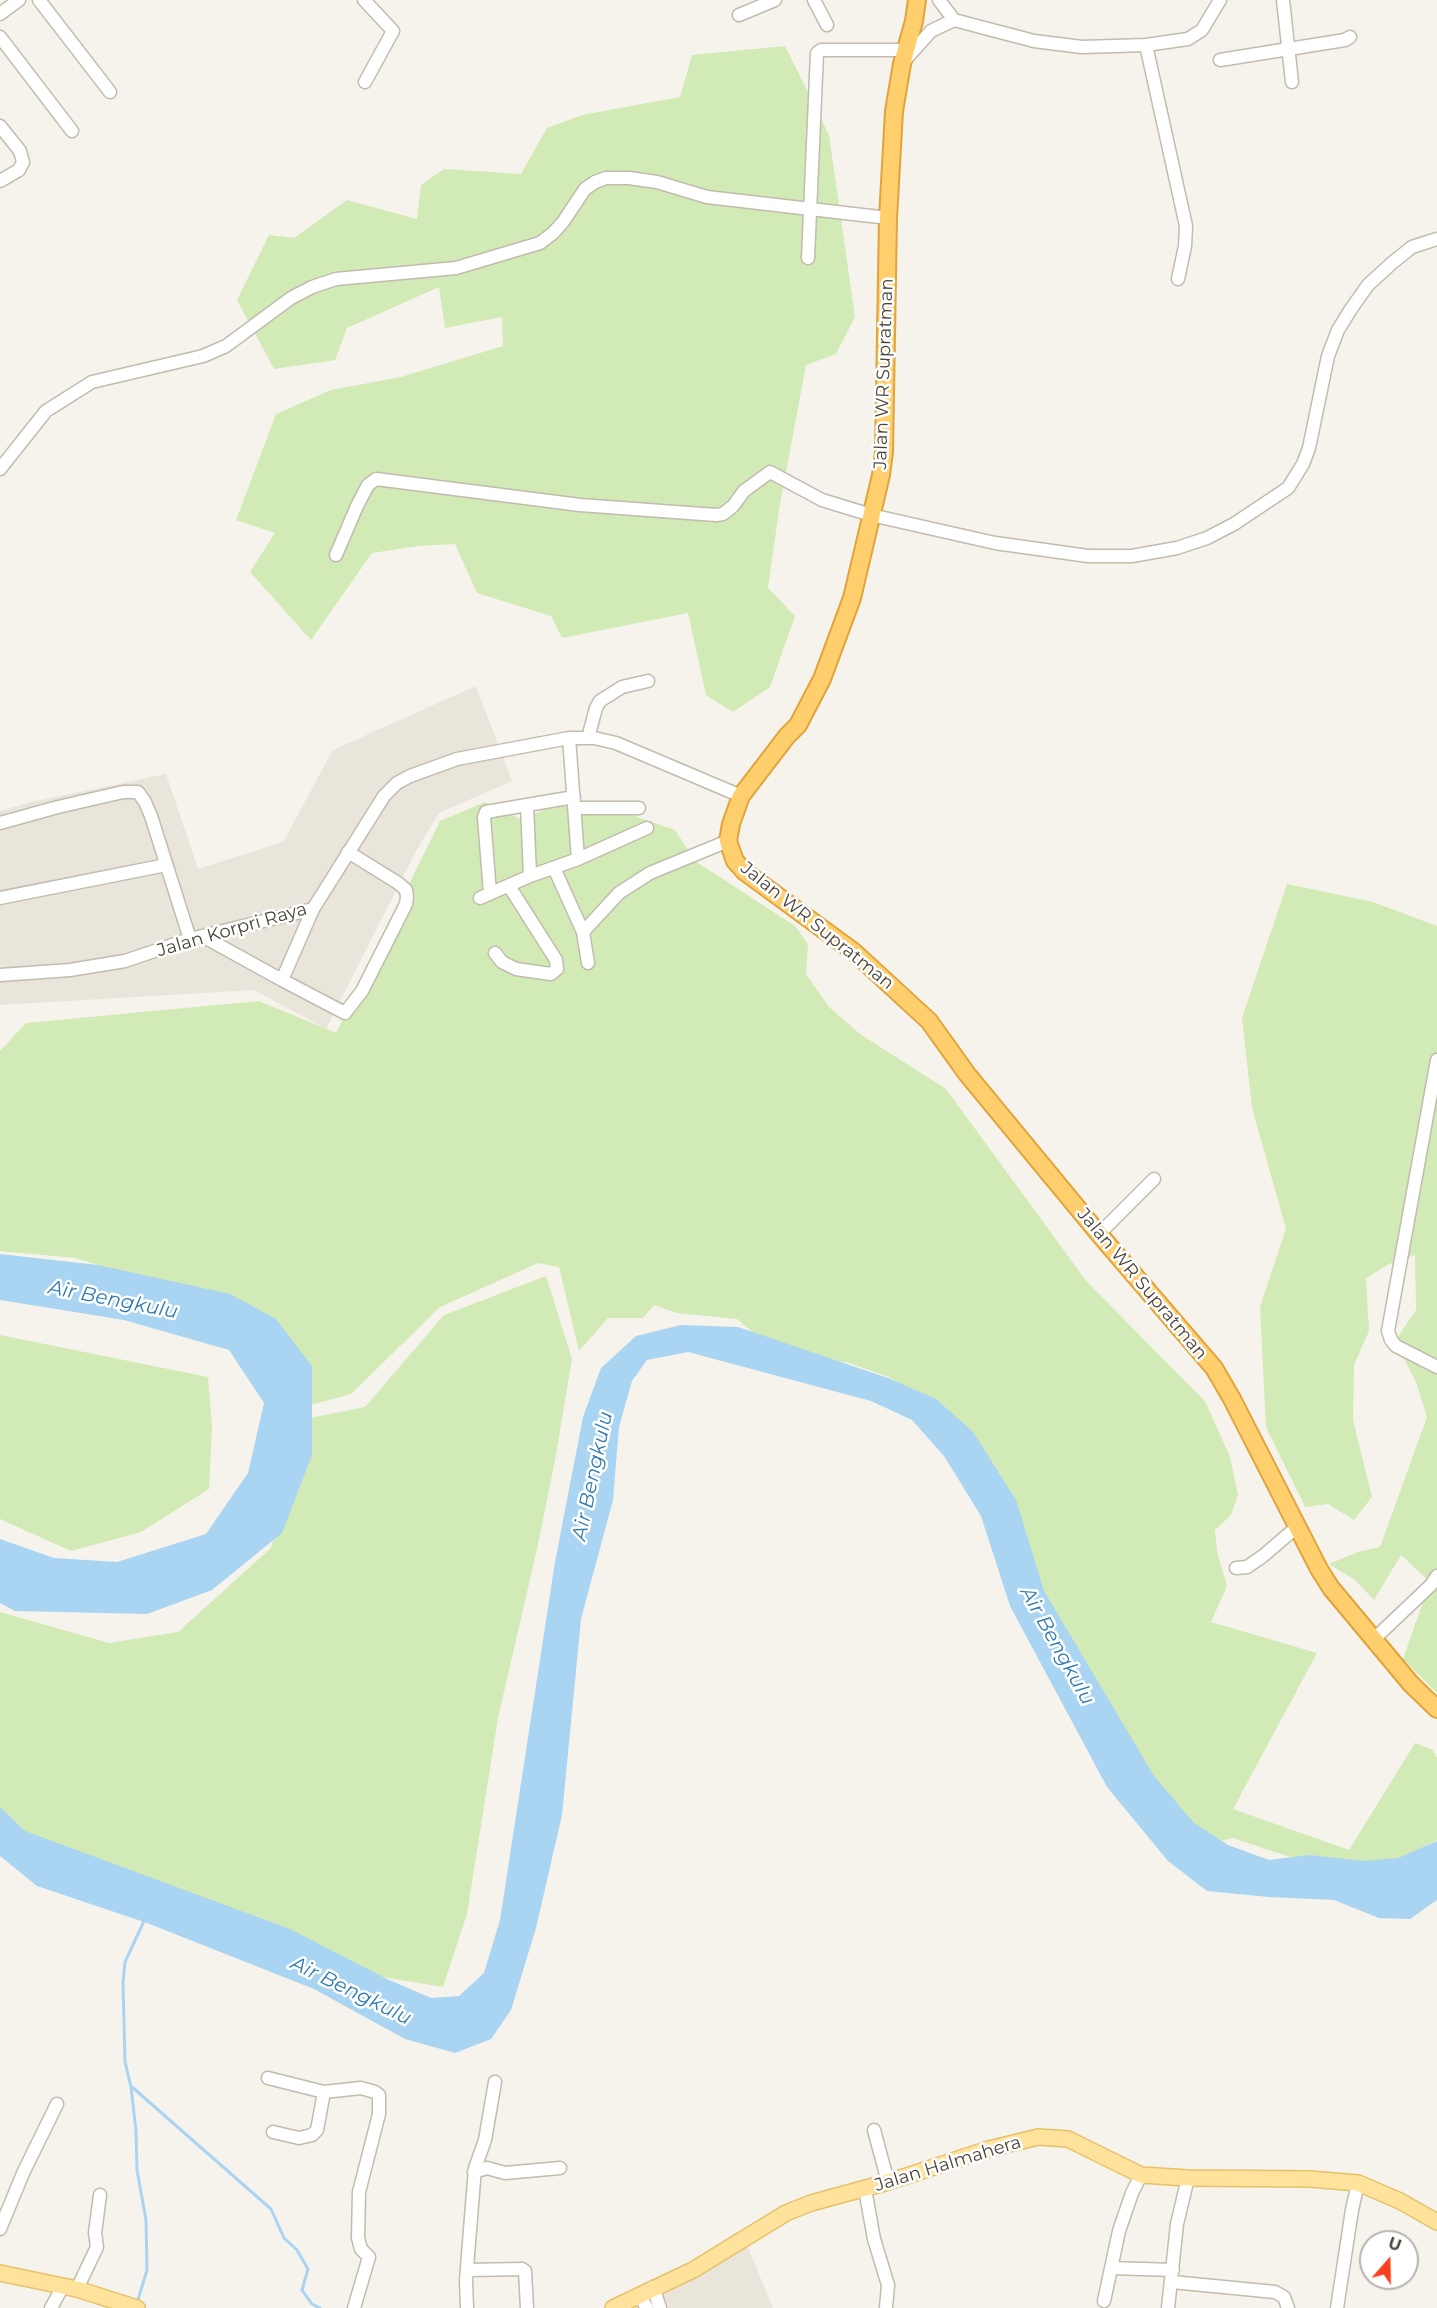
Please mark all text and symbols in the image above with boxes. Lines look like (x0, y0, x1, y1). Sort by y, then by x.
street label: Jalan WR Supratman (870, 278, 898, 470)
street label: Jalan WR Supratman (736, 857, 898, 995)
street label: Jalan Korpri Raya (155, 898, 309, 962)
street label: Jalan WR Supratman (1072, 1204, 1212, 1364)
water label: Air Bengkulu (46, 1276, 180, 1324)
water label: Air Bengkulu (568, 1409, 618, 1543)
water label: Air Bengkulu (1015, 1583, 1099, 1709)
water label: Air Bengkulu (287, 1951, 415, 2031)
street label: Jalan Halmahera (872, 2131, 1024, 2197)
north arrow (1359, 2230, 1419, 2290)
text: U (1385, 2233, 1404, 2256)

